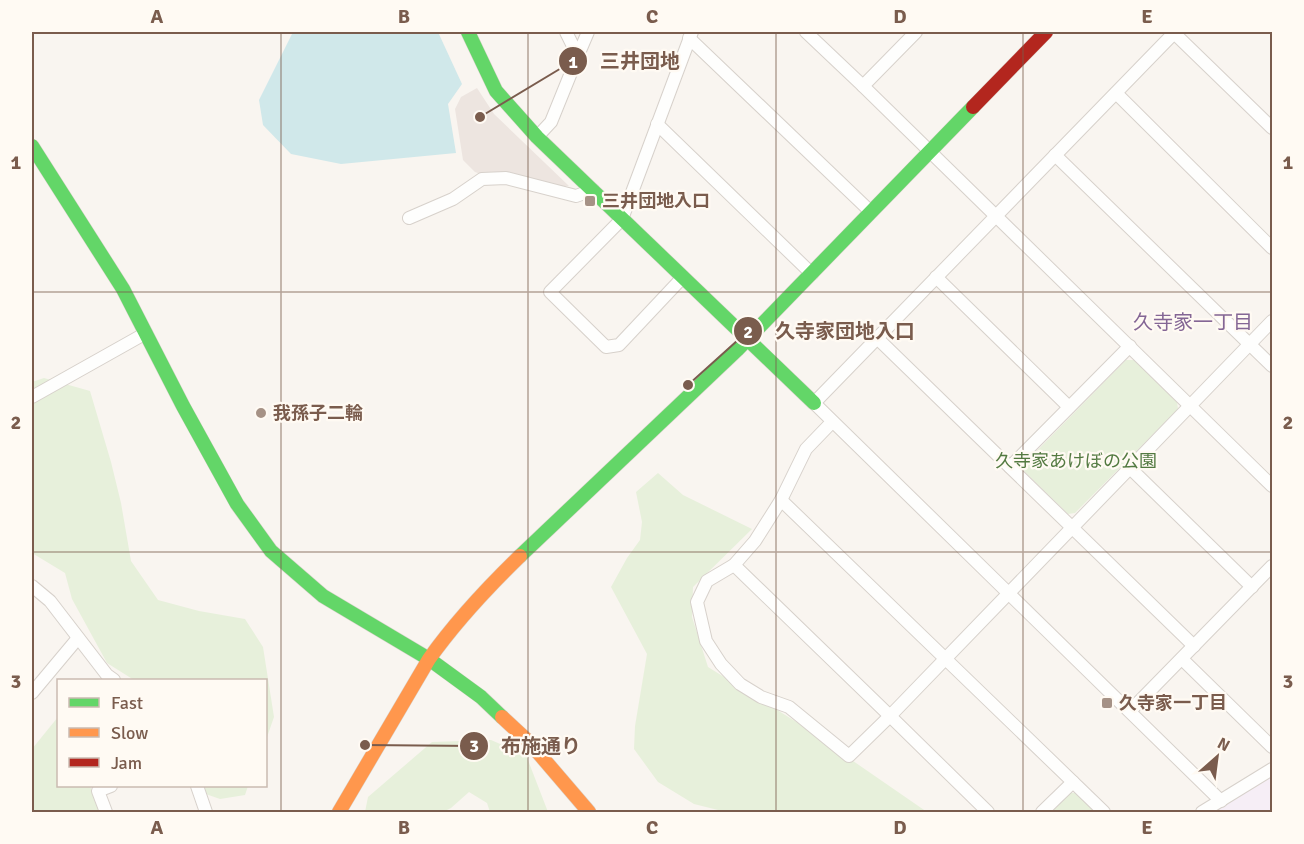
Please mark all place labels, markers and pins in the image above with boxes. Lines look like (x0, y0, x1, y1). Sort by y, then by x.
callout: 三井団地 (558, 42, 692, 80)
place label: 三井団地入口 (602, 190, 710, 212)
marker: 三井団地入口 (583, 194, 597, 208)
callout: 久寺家団地入口 (733, 312, 927, 350)
place label: 我孫子二輪 (273, 402, 363, 424)
marker: 我孫子二輪 (254, 406, 268, 420)
place label: 久寺家一丁目 (1119, 692, 1227, 714)
marker: 久寺家一丁目 (1100, 696, 1114, 710)
callout: 布施通り (459, 727, 593, 765)

